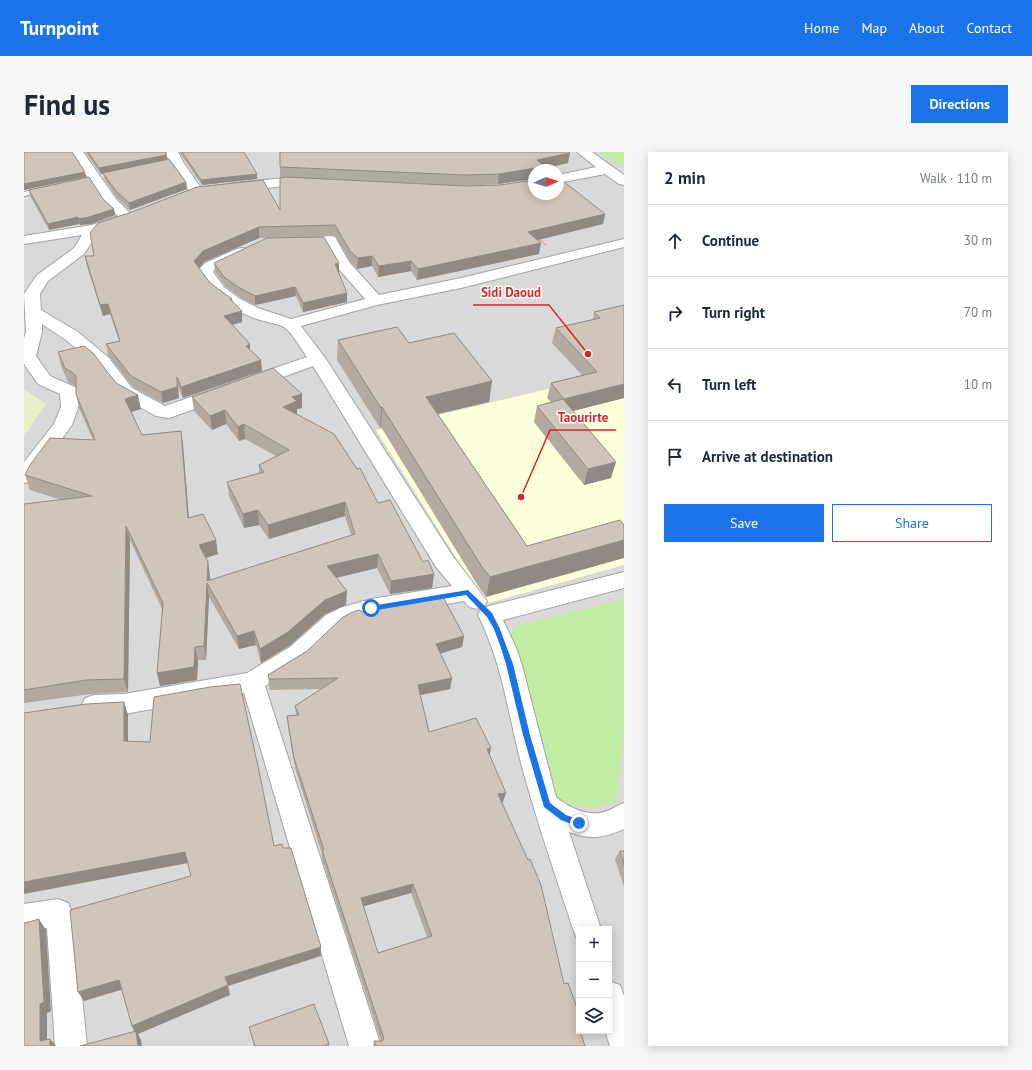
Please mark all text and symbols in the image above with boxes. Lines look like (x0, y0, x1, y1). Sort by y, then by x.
text: Turnpoint (20, 16, 99, 40)
text: Home (804, 19, 839, 37)
text: Map (861, 19, 887, 37)
text: About (909, 19, 945, 37)
text: Contact (967, 19, 1012, 37)
button: Directions (911, 85, 1008, 123)
text: Find us (24, 86, 110, 123)
north arrow (528, 164, 564, 200)
text: 2 min (664, 167, 705, 189)
text: Walk · 110 m (920, 170, 992, 187)
icon: ahead (664, 230, 686, 252)
text: Continue (702, 231, 759, 250)
text: 30 m (964, 232, 992, 249)
callout: Sidi Daoud (473, 280, 549, 305)
text: Sidi Daoud (481, 284, 541, 301)
icon: right (664, 302, 686, 324)
text: Turn right (702, 303, 765, 322)
text: 70 m (964, 304, 992, 321)
icon: left (664, 374, 686, 396)
text: Turn left (702, 375, 756, 394)
text: 10 m (964, 376, 992, 393)
callout: Taourirte (550, 405, 616, 430)
text: Taourirte (558, 409, 609, 426)
icon: arrive (664, 446, 686, 468)
text: Arrive at destination (702, 447, 833, 466)
button: Save (664, 504, 824, 542)
button: Share (832, 504, 992, 542)
route start (362, 599, 380, 617)
route end (570, 814, 588, 832)
map controls (576, 926, 612, 1034)
button: + (576, 926, 612, 962)
button: − (576, 962, 612, 998)
button: layers (576, 998, 612, 1034)

